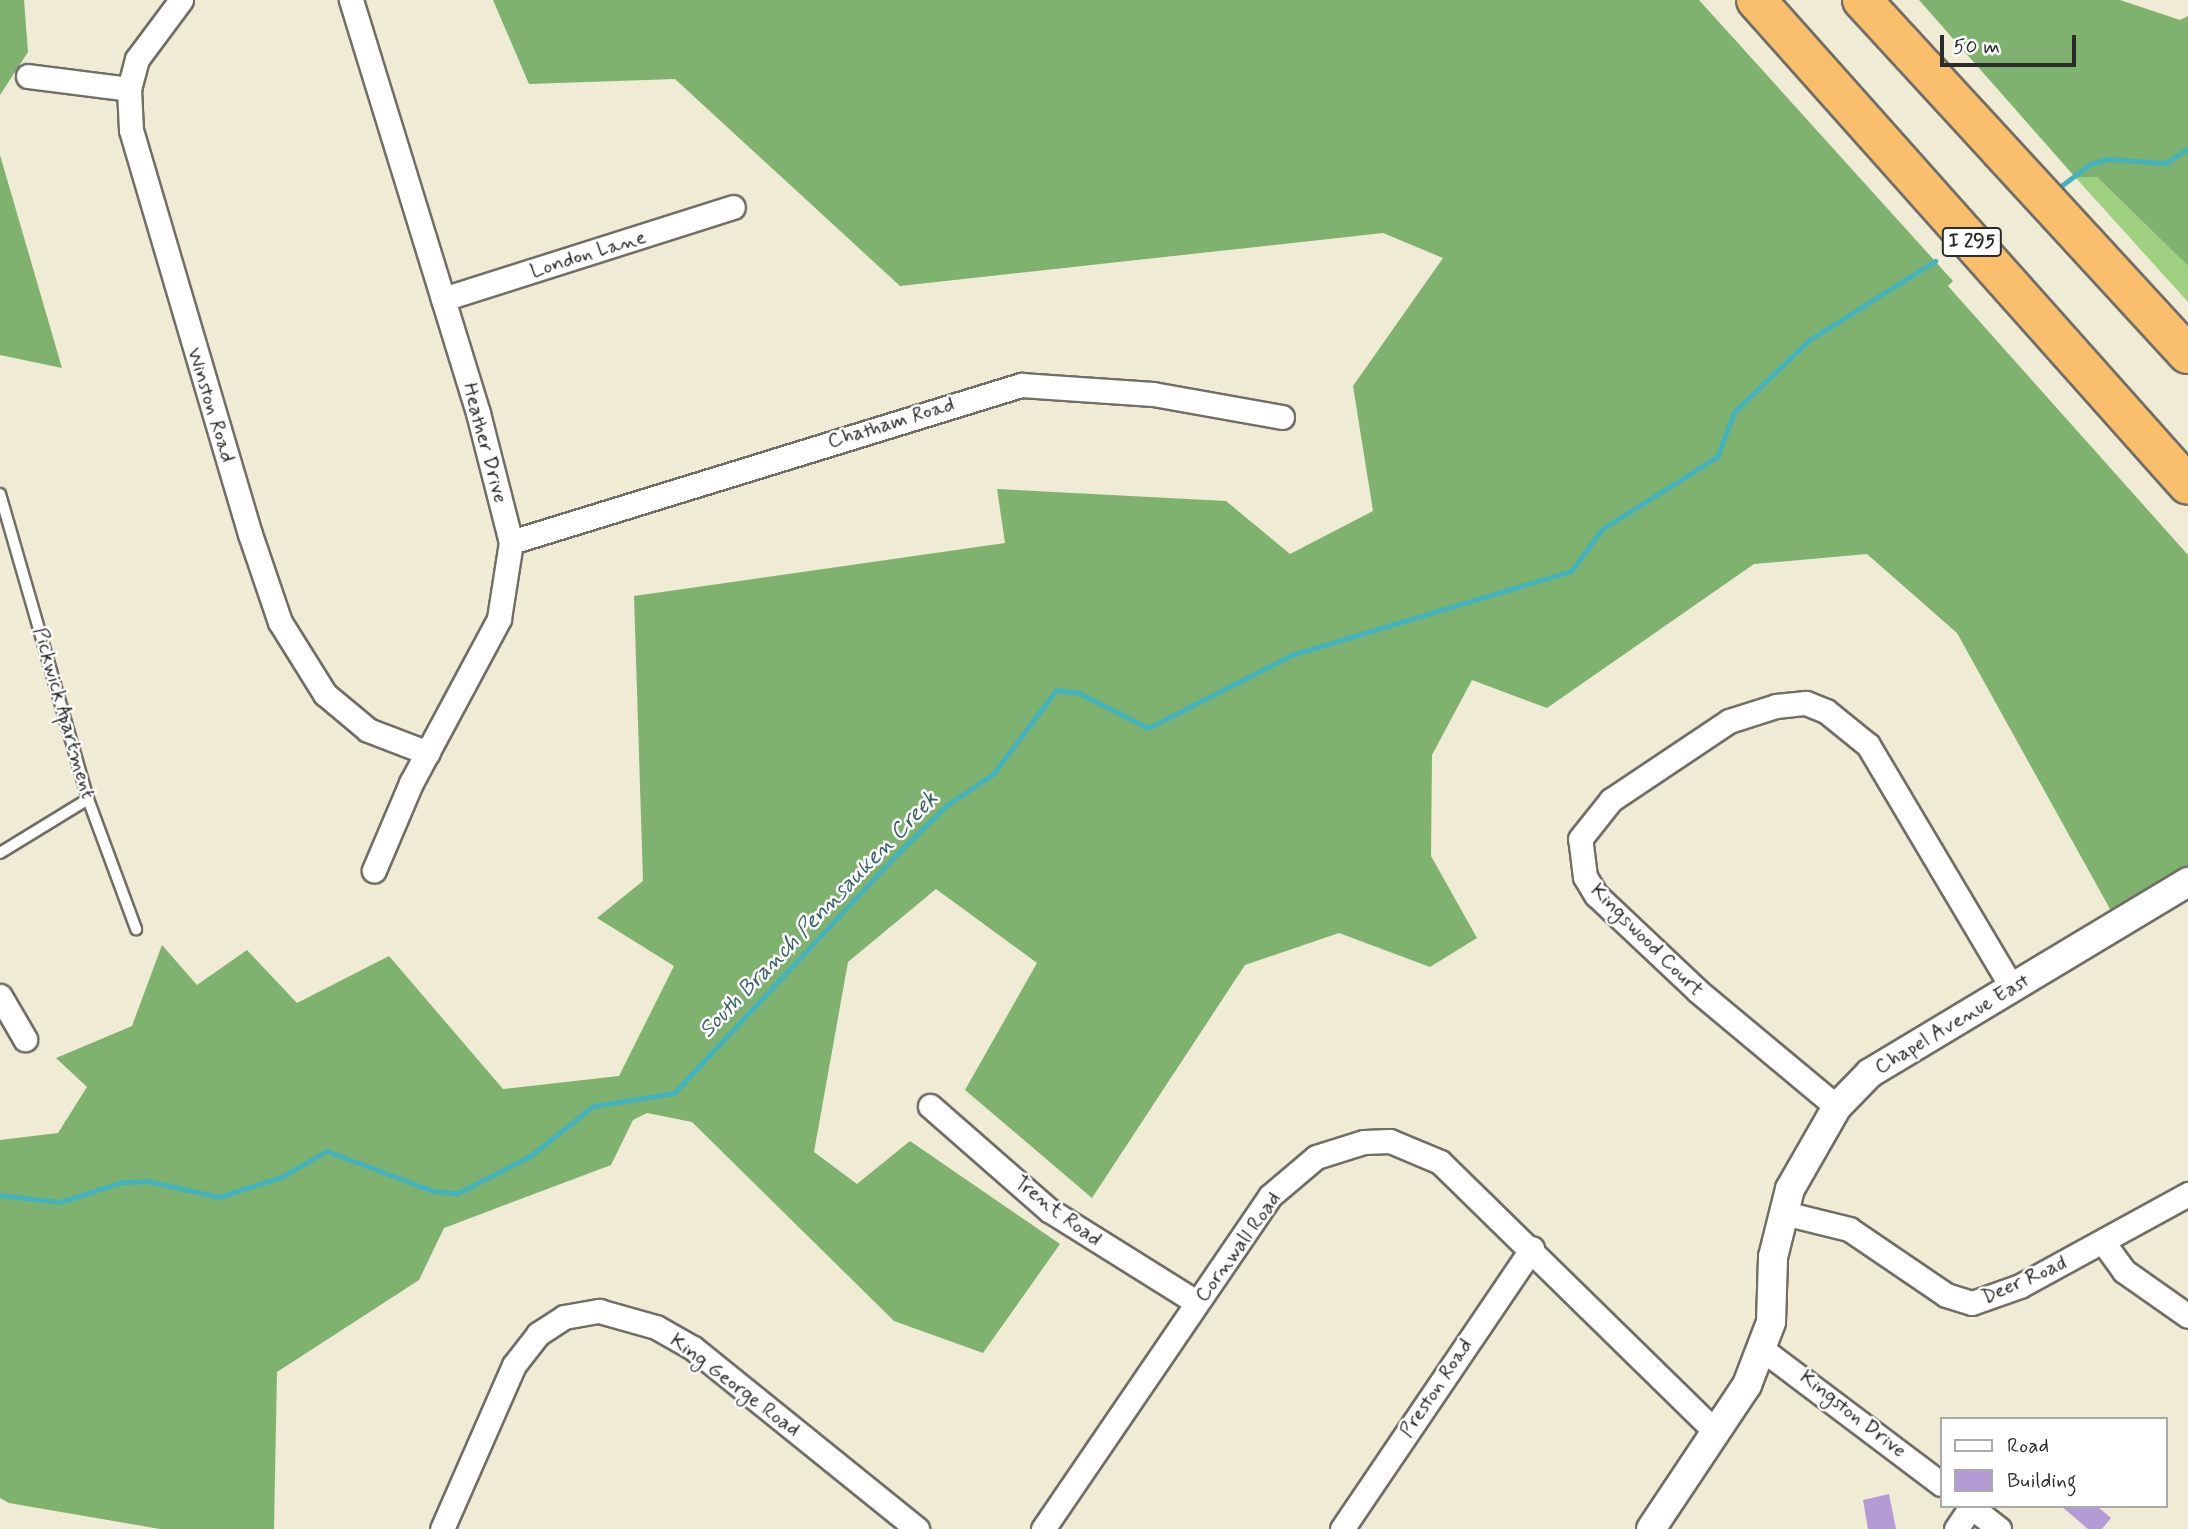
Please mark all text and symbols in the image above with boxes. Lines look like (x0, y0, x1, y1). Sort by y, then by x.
scale bar (1943, 21, 2080, 65)
text: 50 m (1953, 33, 2000, 61)
street label: London Lane (530, 225, 646, 283)
road number: I 295 (1940, 226, 2004, 258)
street label: Winston Road (182, 345, 240, 465)
street label: Heather Drive (457, 381, 513, 505)
street label: Chatham Road (825, 392, 957, 454)
street label: Pickwick Apartment (27, 624, 101, 802)
water label: South Branch Pennsauken Creek (694, 786, 944, 1044)
street label: Kingswood Court (1586, 879, 1708, 1001)
street label: Chapel Avenue East (1871, 968, 2033, 1080)
street label: Trent Road (1009, 1170, 1107, 1252)
street label: Cornwall Road (1190, 1187, 1286, 1307)
street label: Deer Road (1978, 1250, 2070, 1310)
street label: King George Road (665, 1328, 805, 1442)
street label: Preston Road (1394, 1335, 1478, 1441)
street label: Kingston Drive (1795, 1365, 1911, 1463)
legend (1940, 1417, 2167, 1508)
text: Road (2007, 1432, 2049, 1460)
text: Building (2007, 1467, 2077, 1495)

